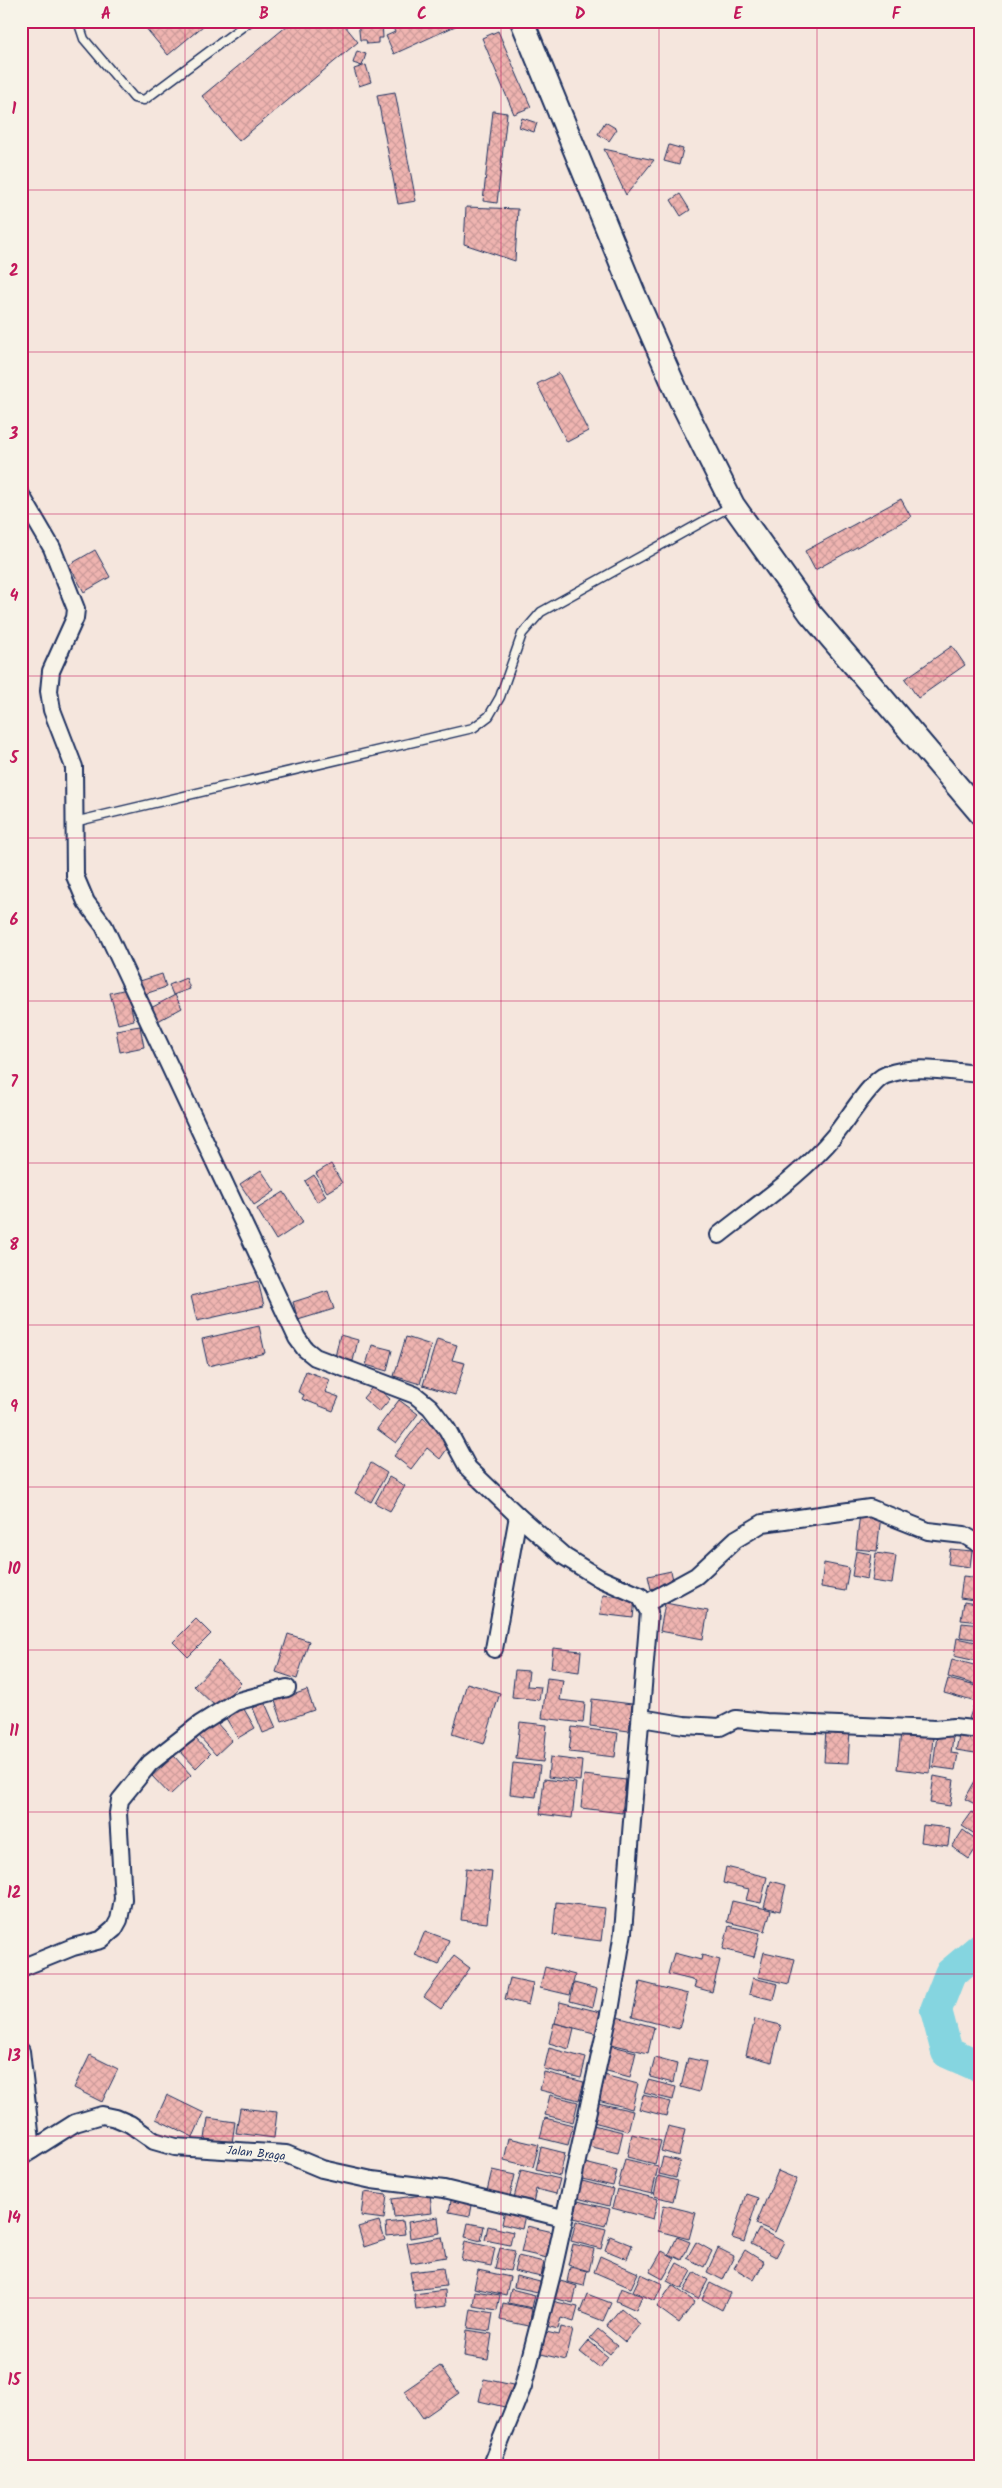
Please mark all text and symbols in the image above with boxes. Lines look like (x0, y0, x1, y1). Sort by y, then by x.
text: A (101, 2, 111, 27)
text: B (259, 2, 269, 27)
text: C (417, 2, 427, 27)
text: D (575, 2, 586, 27)
text: E (734, 2, 744, 27)
text: F (892, 2, 902, 27)
text: 1 (12, 97, 17, 122)
text: 2 (9, 259, 19, 284)
text: 3 (9, 422, 19, 447)
text: 4 (10, 584, 19, 609)
text: 5 (9, 746, 20, 771)
text: 6 (10, 908, 19, 933)
text: 7 (10, 1070, 18, 1095)
text: 8 (9, 1233, 19, 1258)
text: 9 (10, 1395, 18, 1420)
text: 10 (7, 1557, 21, 1582)
text: 11 (9, 1719, 19, 1744)
text: 12 (7, 1881, 21, 1906)
text: 13 (7, 2044, 21, 2069)
street label: Jalan Braga (225, 2141, 287, 2166)
text: 14 (7, 2206, 21, 2231)
text: 15 (8, 2368, 22, 2393)

